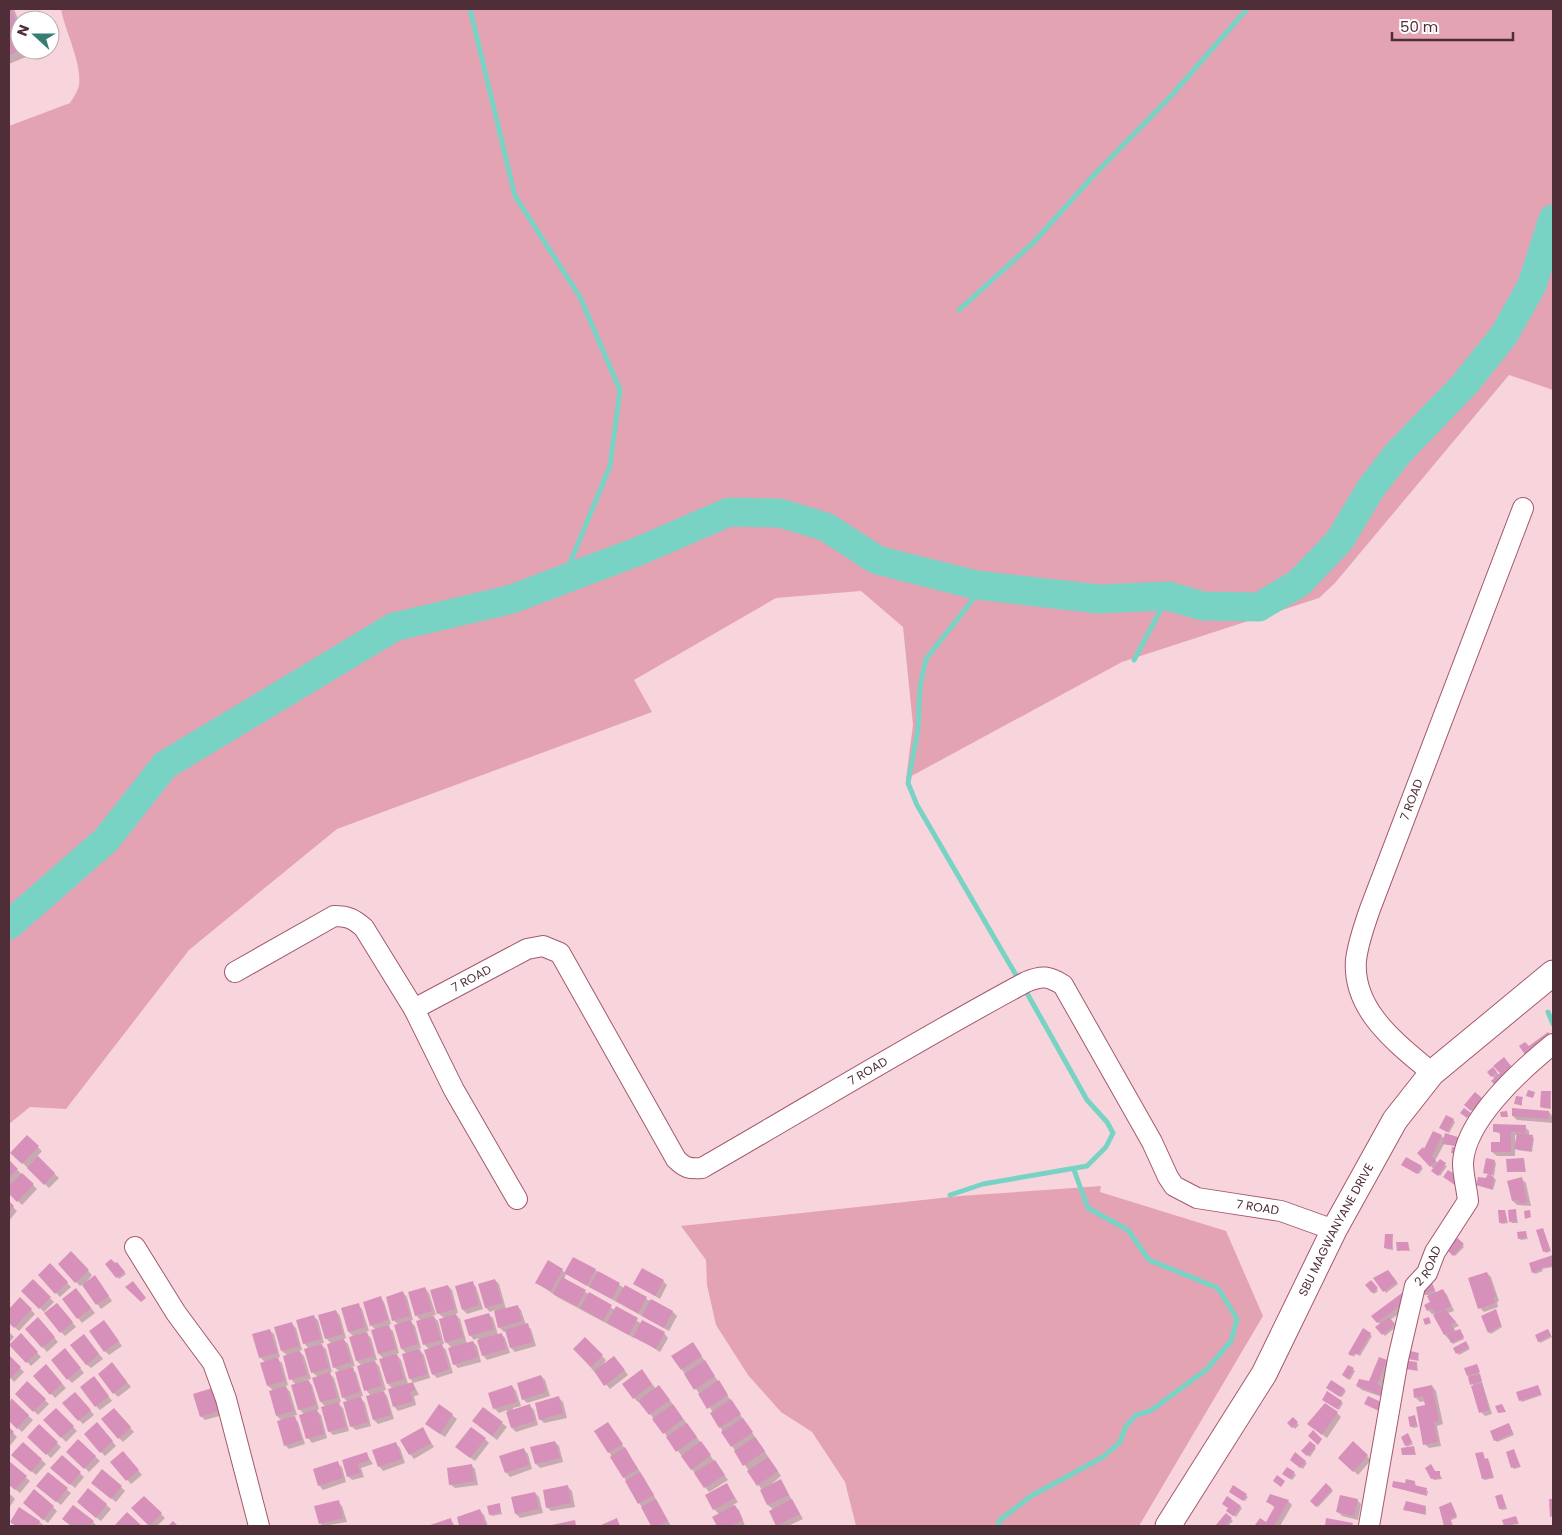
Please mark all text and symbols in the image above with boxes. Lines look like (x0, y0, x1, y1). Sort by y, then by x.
north arrow (10, 10, 60, 60)
scale bar (1392, 10, 1513, 42)
text: 50 m (1400, 16, 1438, 37)
text: N (12, 22, 34, 39)
street label: 7 ROAD (1396, 776, 1427, 823)
street label: 7 ROAD (448, 960, 494, 996)
street label: 7 ROAD (845, 1053, 891, 1089)
street label: SBU MAGWANYANE DRIVE (1294, 1160, 1377, 1299)
street label: 7 ROAD (1235, 1195, 1280, 1219)
street label: 2 ROAD (1410, 1242, 1445, 1289)

